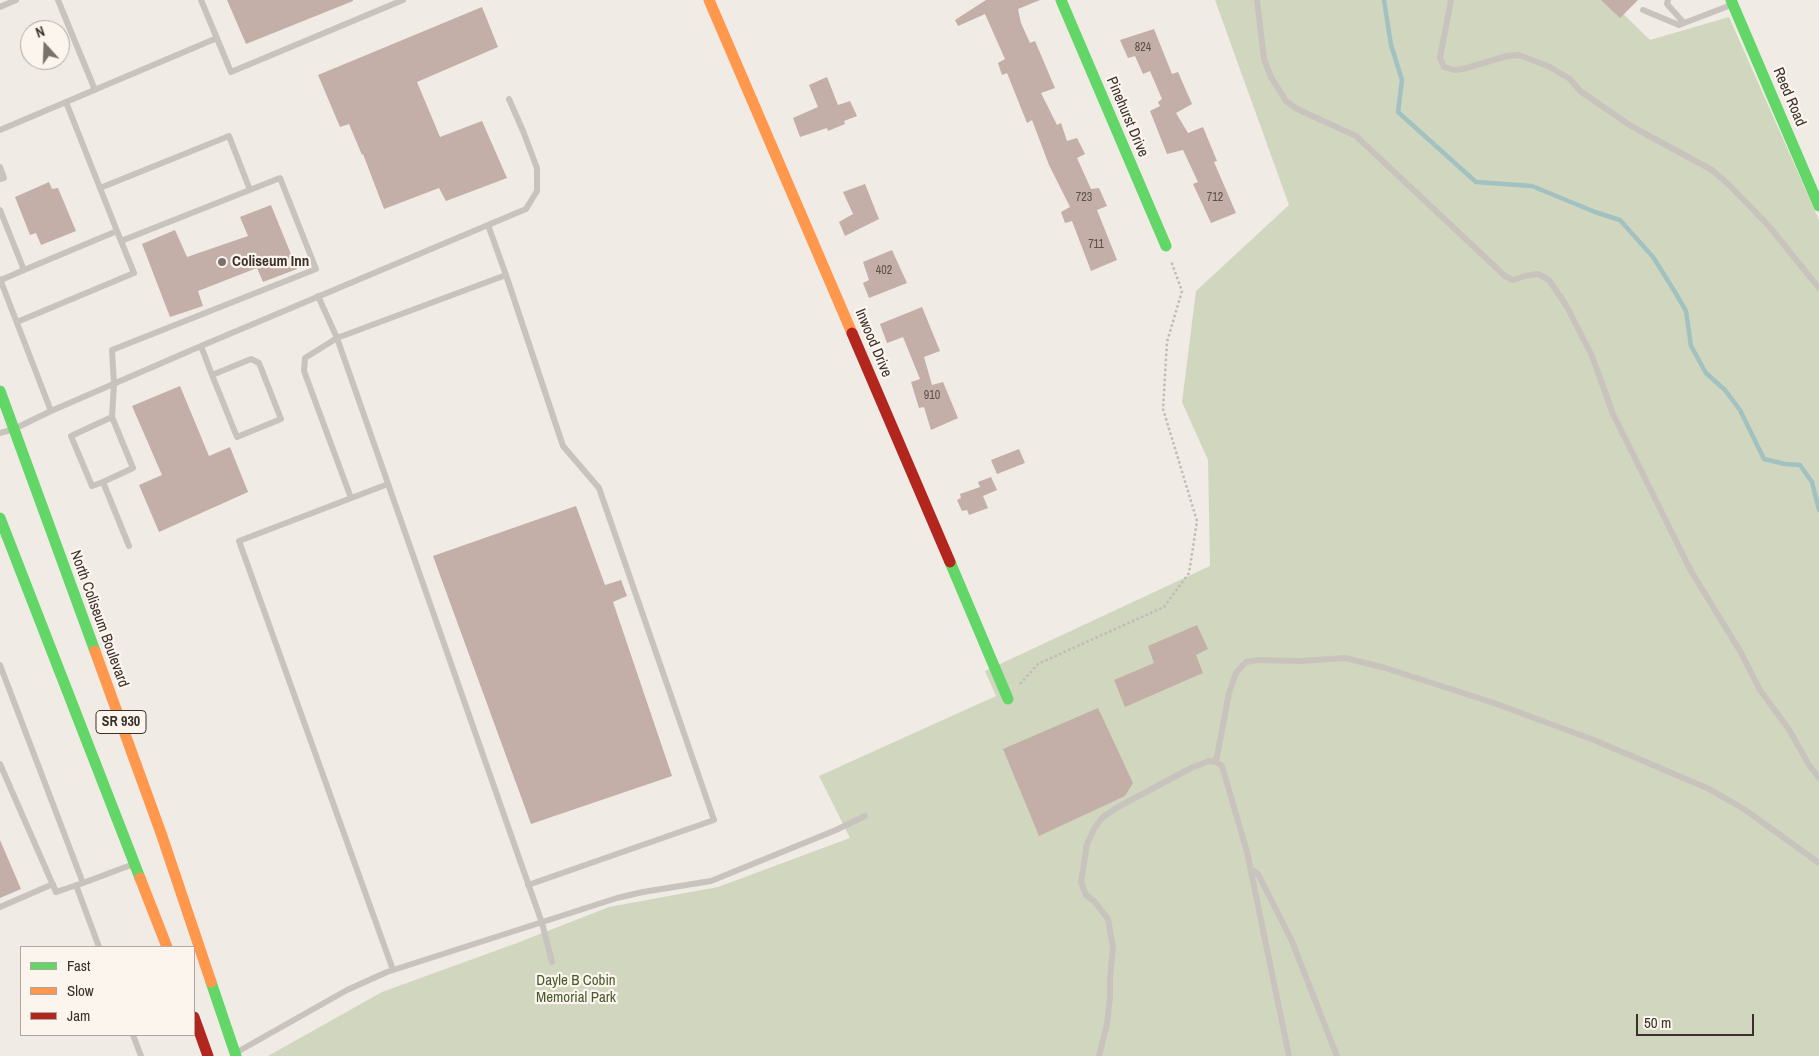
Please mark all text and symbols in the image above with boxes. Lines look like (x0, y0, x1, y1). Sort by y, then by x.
north arrow (20, 20, 70, 70)
text: N (33, 22, 47, 42)
house number: 824 (1135, 41, 1151, 55)
street label: Reed Road (1769, 65, 1809, 129)
street label: Pinehurst Drive (1102, 74, 1152, 160)
house number: 723 (1076, 191, 1092, 205)
house number: 712 (1207, 191, 1223, 205)
house number: 711 (1088, 238, 1104, 252)
place label: Coliseum Inn (232, 253, 309, 271)
marker: Coliseum Inn (216, 256, 228, 268)
house number: 402 (876, 264, 892, 278)
street label: Inwood Drive (851, 306, 895, 380)
house number: 910 (924, 389, 940, 403)
street label: North Coliseum Boulevard (66, 548, 132, 690)
road number: SR 930 (96, 710, 146, 734)
legend (20, 946, 195, 1036)
text: Fast (67, 955, 90, 976)
park label: Dayle B Cobin Memorial Park (536, 972, 616, 1007)
text: Slow (67, 980, 94, 1001)
scale bar (1639, 1004, 1756, 1036)
text: Jam (67, 1005, 90, 1026)
text: 50 m (1644, 1012, 1671, 1033)

